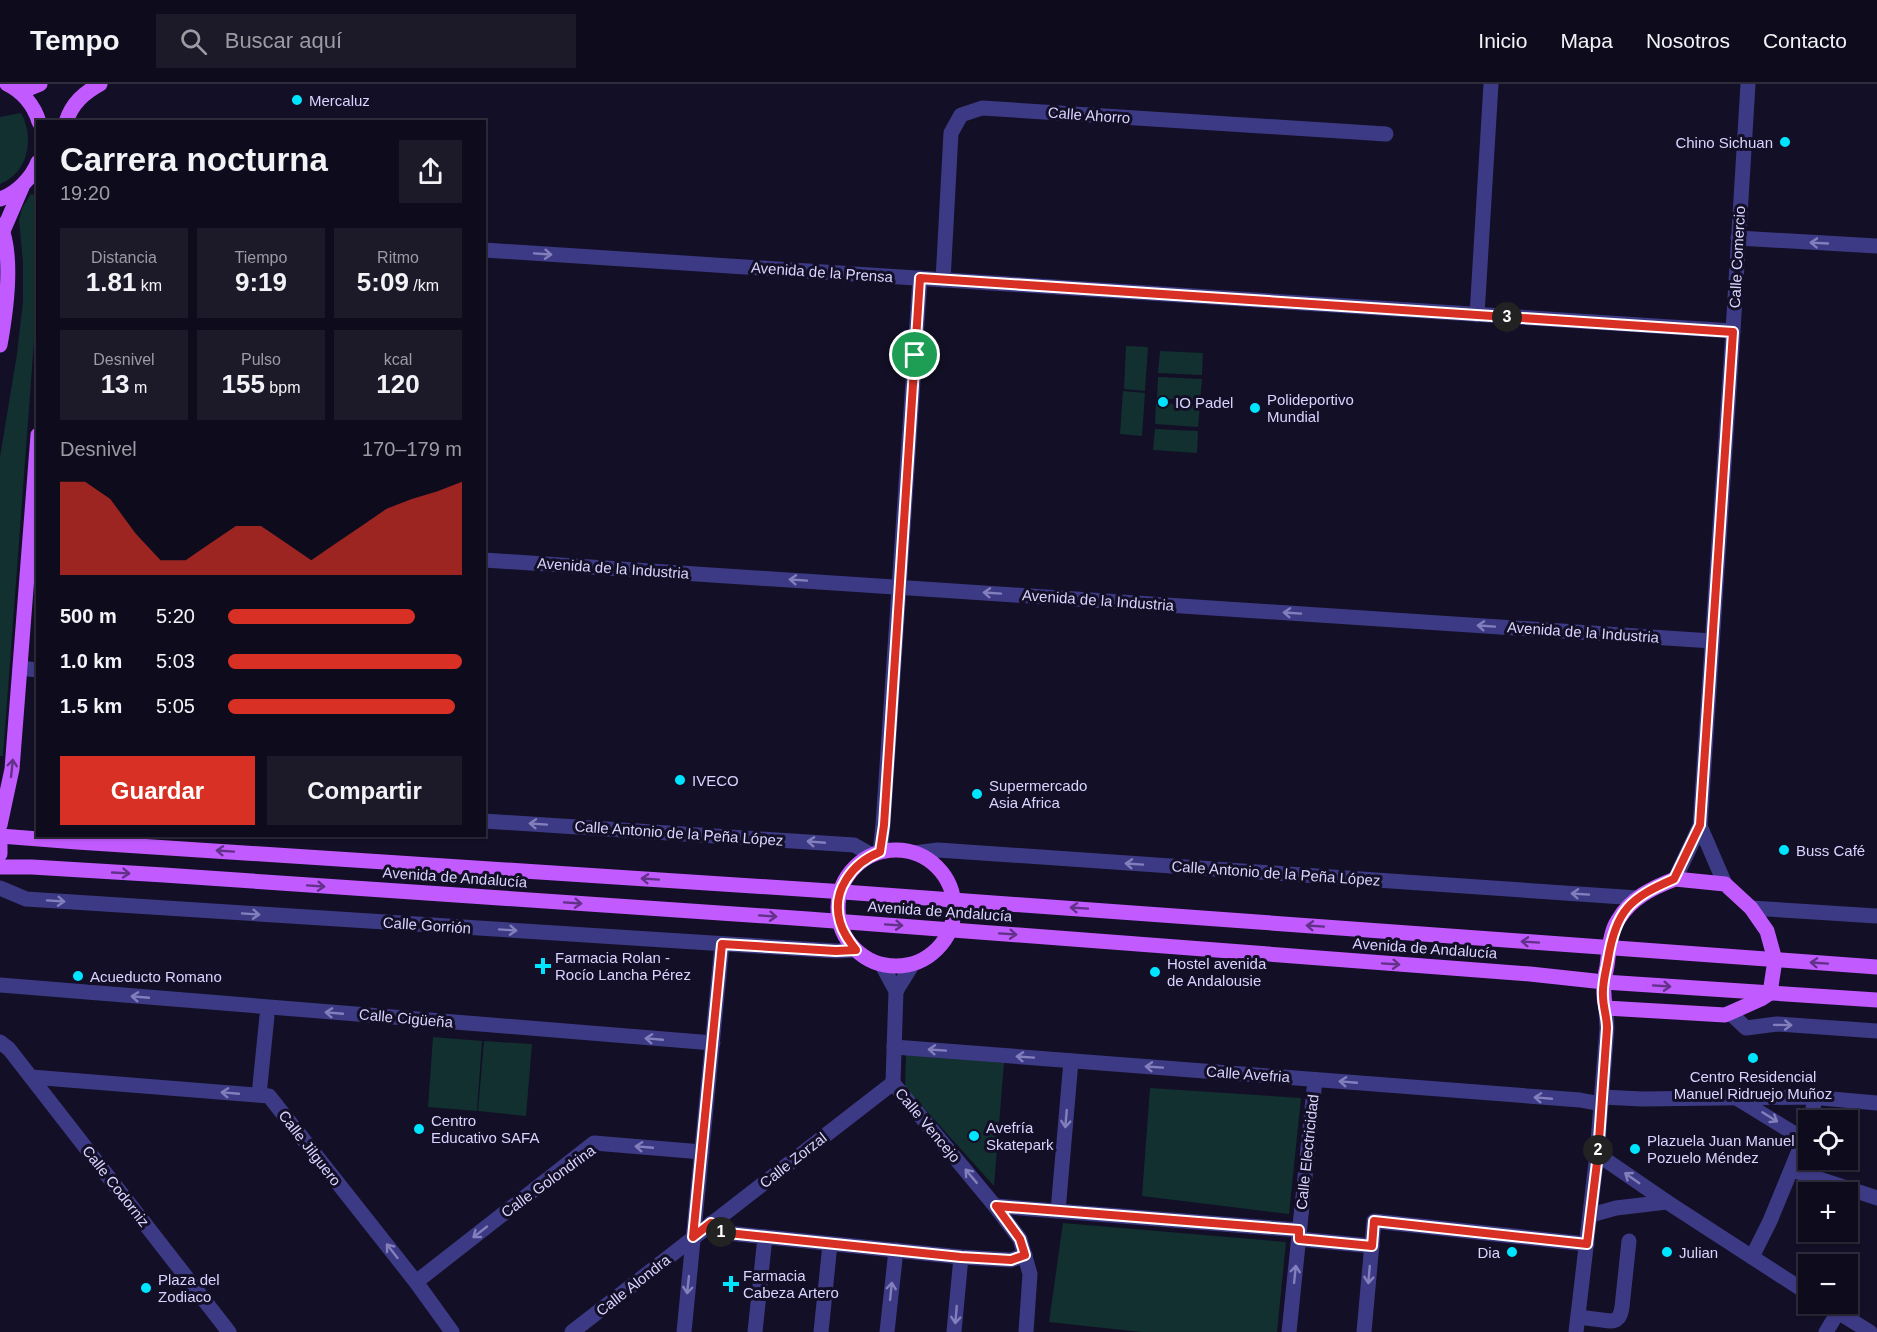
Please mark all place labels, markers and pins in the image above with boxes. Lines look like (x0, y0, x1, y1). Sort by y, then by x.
place label: Mercaluz (309, 92, 370, 109)
marker: Mercaluz (290, 93, 304, 107)
place label: Chino Sichuan (1675, 134, 1773, 151)
marker: Chino Sichuan (1778, 135, 1792, 149)
pin: 3 (1492, 302, 1522, 332)
pin (889, 329, 940, 380)
place label: Polideportivo Mundial (1267, 391, 1354, 425)
place label: IO Padel (1175, 394, 1233, 411)
marker: IO Padel (1156, 395, 1170, 409)
marker: Polideportivo Mundial (1248, 401, 1262, 415)
place label: IVECO (692, 772, 739, 789)
marker: IVECO (673, 773, 687, 787)
place label: Supermercado Asia Africa (989, 777, 1087, 811)
marker: Supermercado Asia Africa (970, 787, 984, 801)
place label: Buss Café (1796, 842, 1865, 859)
marker: Buss Café (1777, 843, 1791, 857)
place label: Farmacia Rolan - Rocío Lancha Pérez (555, 949, 691, 983)
place label: Hostel avenida de Andalousie (1167, 955, 1267, 989)
marker: Farmacia Rolan - Rocío Lancha Pérez (536, 959, 550, 973)
marker: Hostel avenida de Andalousie (1148, 965, 1162, 979)
place label: Acueducto Romano (90, 968, 222, 985)
marker: Acueducto Romano (71, 969, 85, 983)
marker: Centro Residencial Manuel Ridruejo Muñoz (1746, 1051, 1760, 1065)
place label: Centro Residencial Manuel Ridruejo Muñoz (1674, 1068, 1832, 1102)
place label: Centro Educativo SAFA (431, 1112, 539, 1146)
place label: Avefría Skatepark (986, 1119, 1054, 1153)
marker: Centro Educativo SAFA (412, 1122, 426, 1136)
marker: Avefría Skatepark (967, 1129, 981, 1143)
place label: Plazuela Juan Manuel Pozuelo Méndez (1647, 1132, 1795, 1166)
pin: 2 (1583, 1135, 1613, 1165)
marker: Plazuela Juan Manuel Pozuelo Méndez (1628, 1142, 1642, 1156)
pin: 1 (706, 1217, 736, 1247)
place label: Dia (1477, 1244, 1501, 1261)
place label: Julian (1679, 1244, 1718, 1261)
marker: Dia (1505, 1245, 1519, 1259)
marker: Julian (1660, 1245, 1674, 1259)
place label: Farmacia Cabeza Artero (743, 1267, 839, 1301)
place label: Plaza del Zodiaco (158, 1271, 220, 1305)
marker: Farmacia Cabeza Artero (724, 1277, 738, 1291)
marker: Plaza del Zodiaco (139, 1281, 153, 1295)

